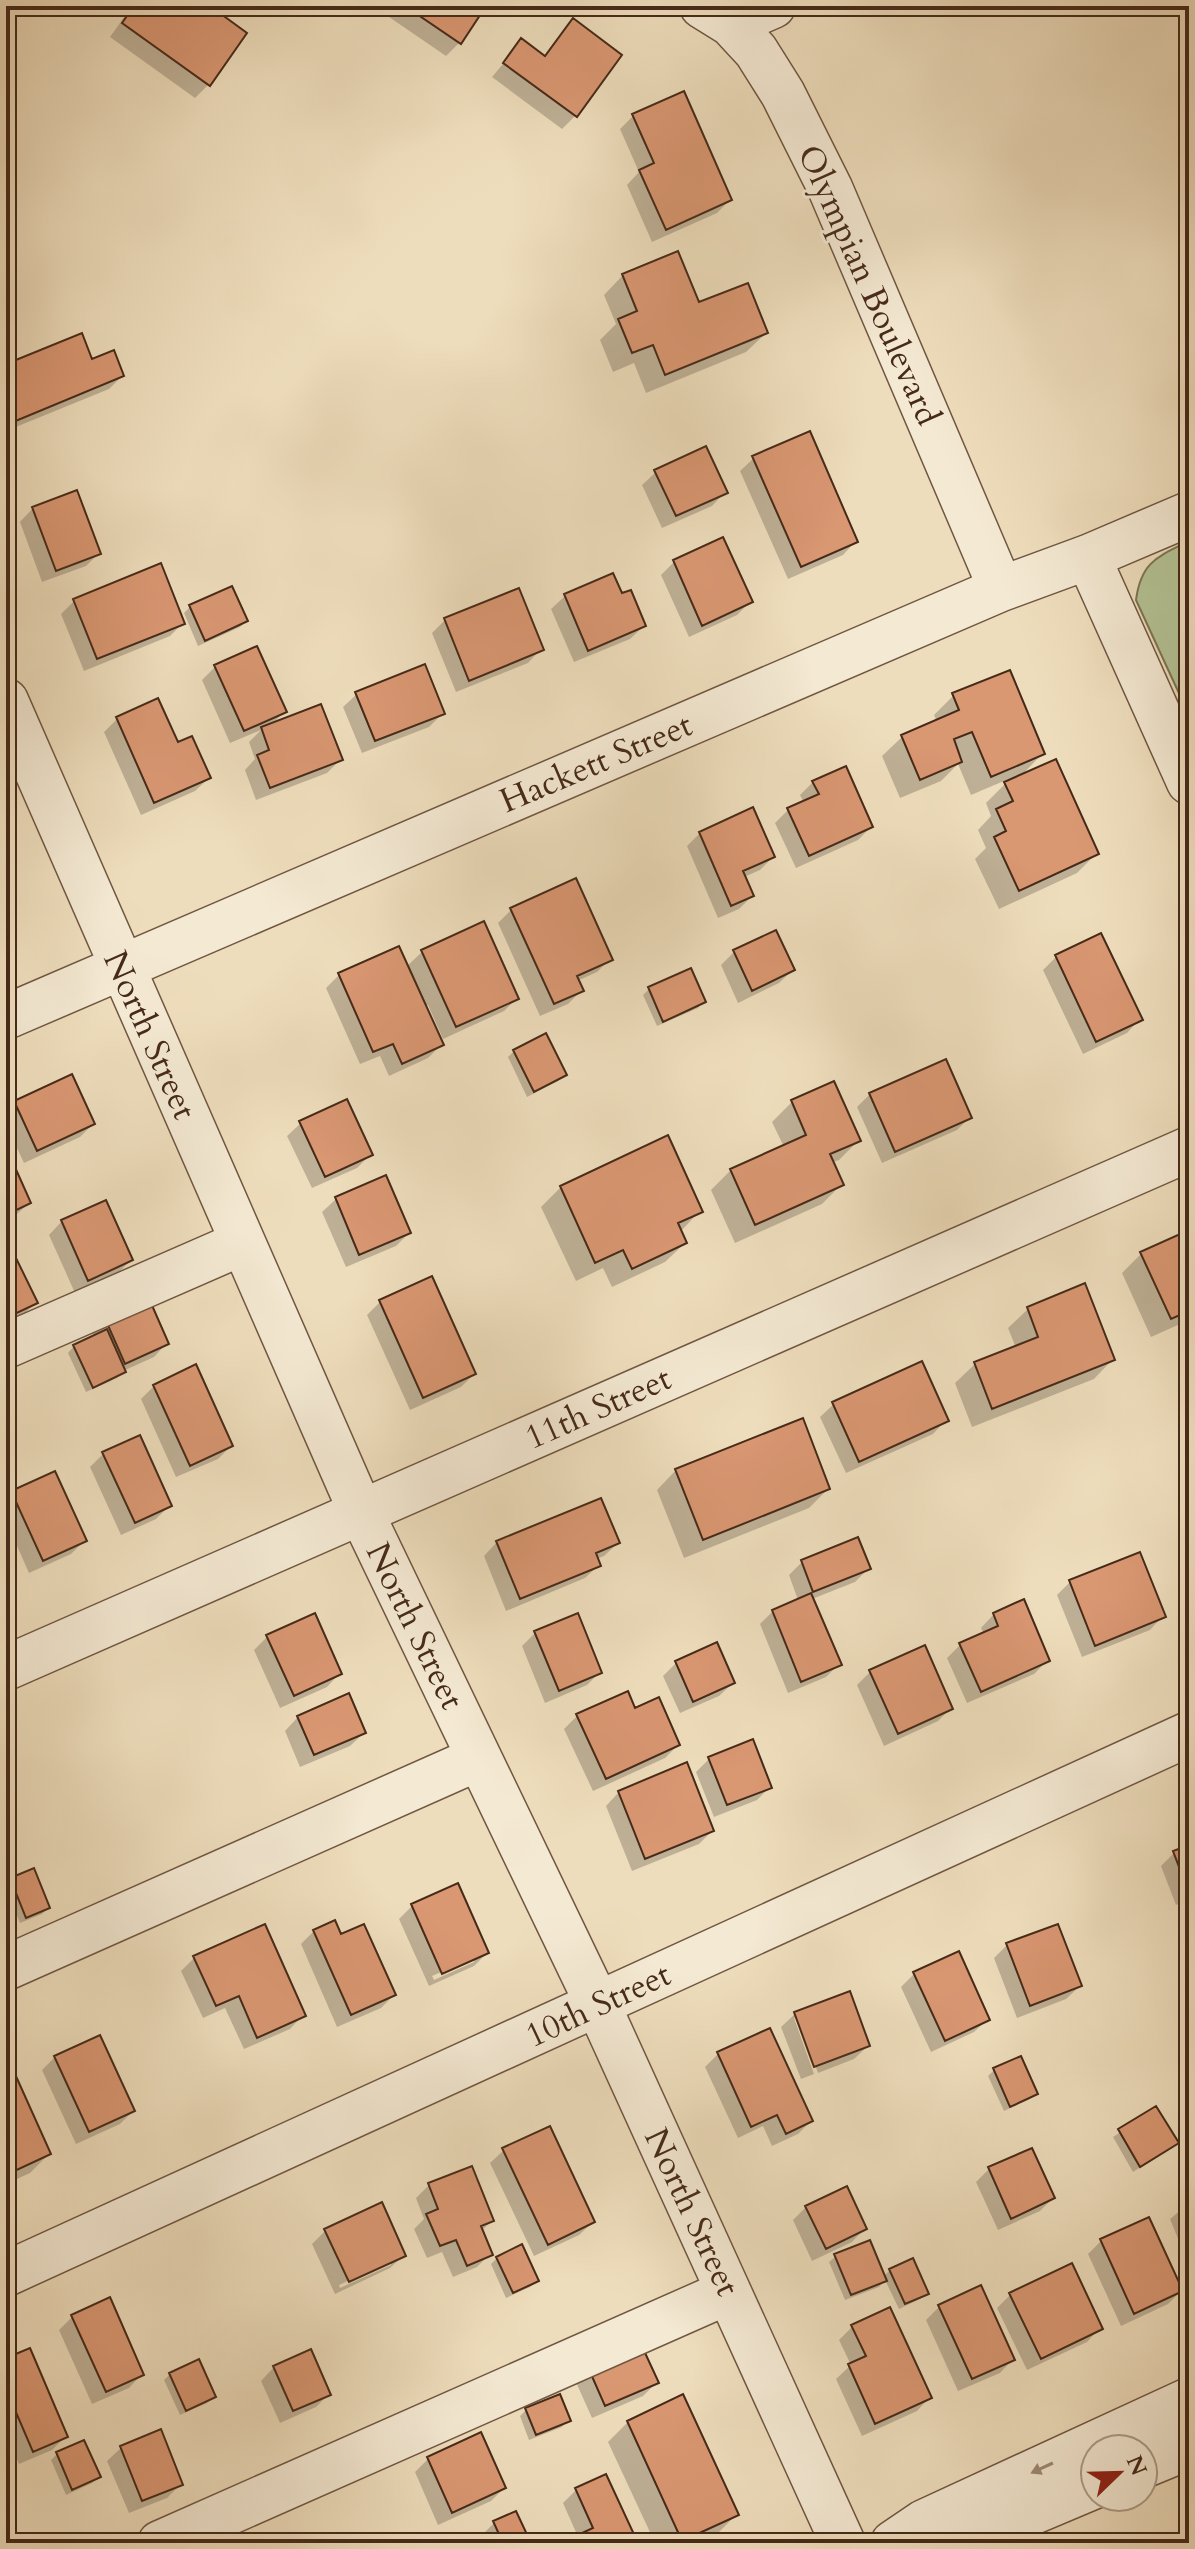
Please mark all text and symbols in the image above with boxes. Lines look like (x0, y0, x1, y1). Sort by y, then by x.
street label: Olympian Boulevard (787, 138, 951, 432)
street label: Hackett Street (493, 702, 699, 824)
street label: North Street (92, 943, 208, 1127)
street label: 11th Street (518, 1355, 678, 1461)
street label: North Street (355, 1535, 475, 1717)
street label: 10th Street (518, 1951, 678, 2059)
street label: North Street (633, 2121, 751, 2304)
north arrow (1079, 2433, 1159, 2513)
text: N (1119, 2451, 1154, 2480)
one-way arrow (1030, 2461, 1053, 2475)

